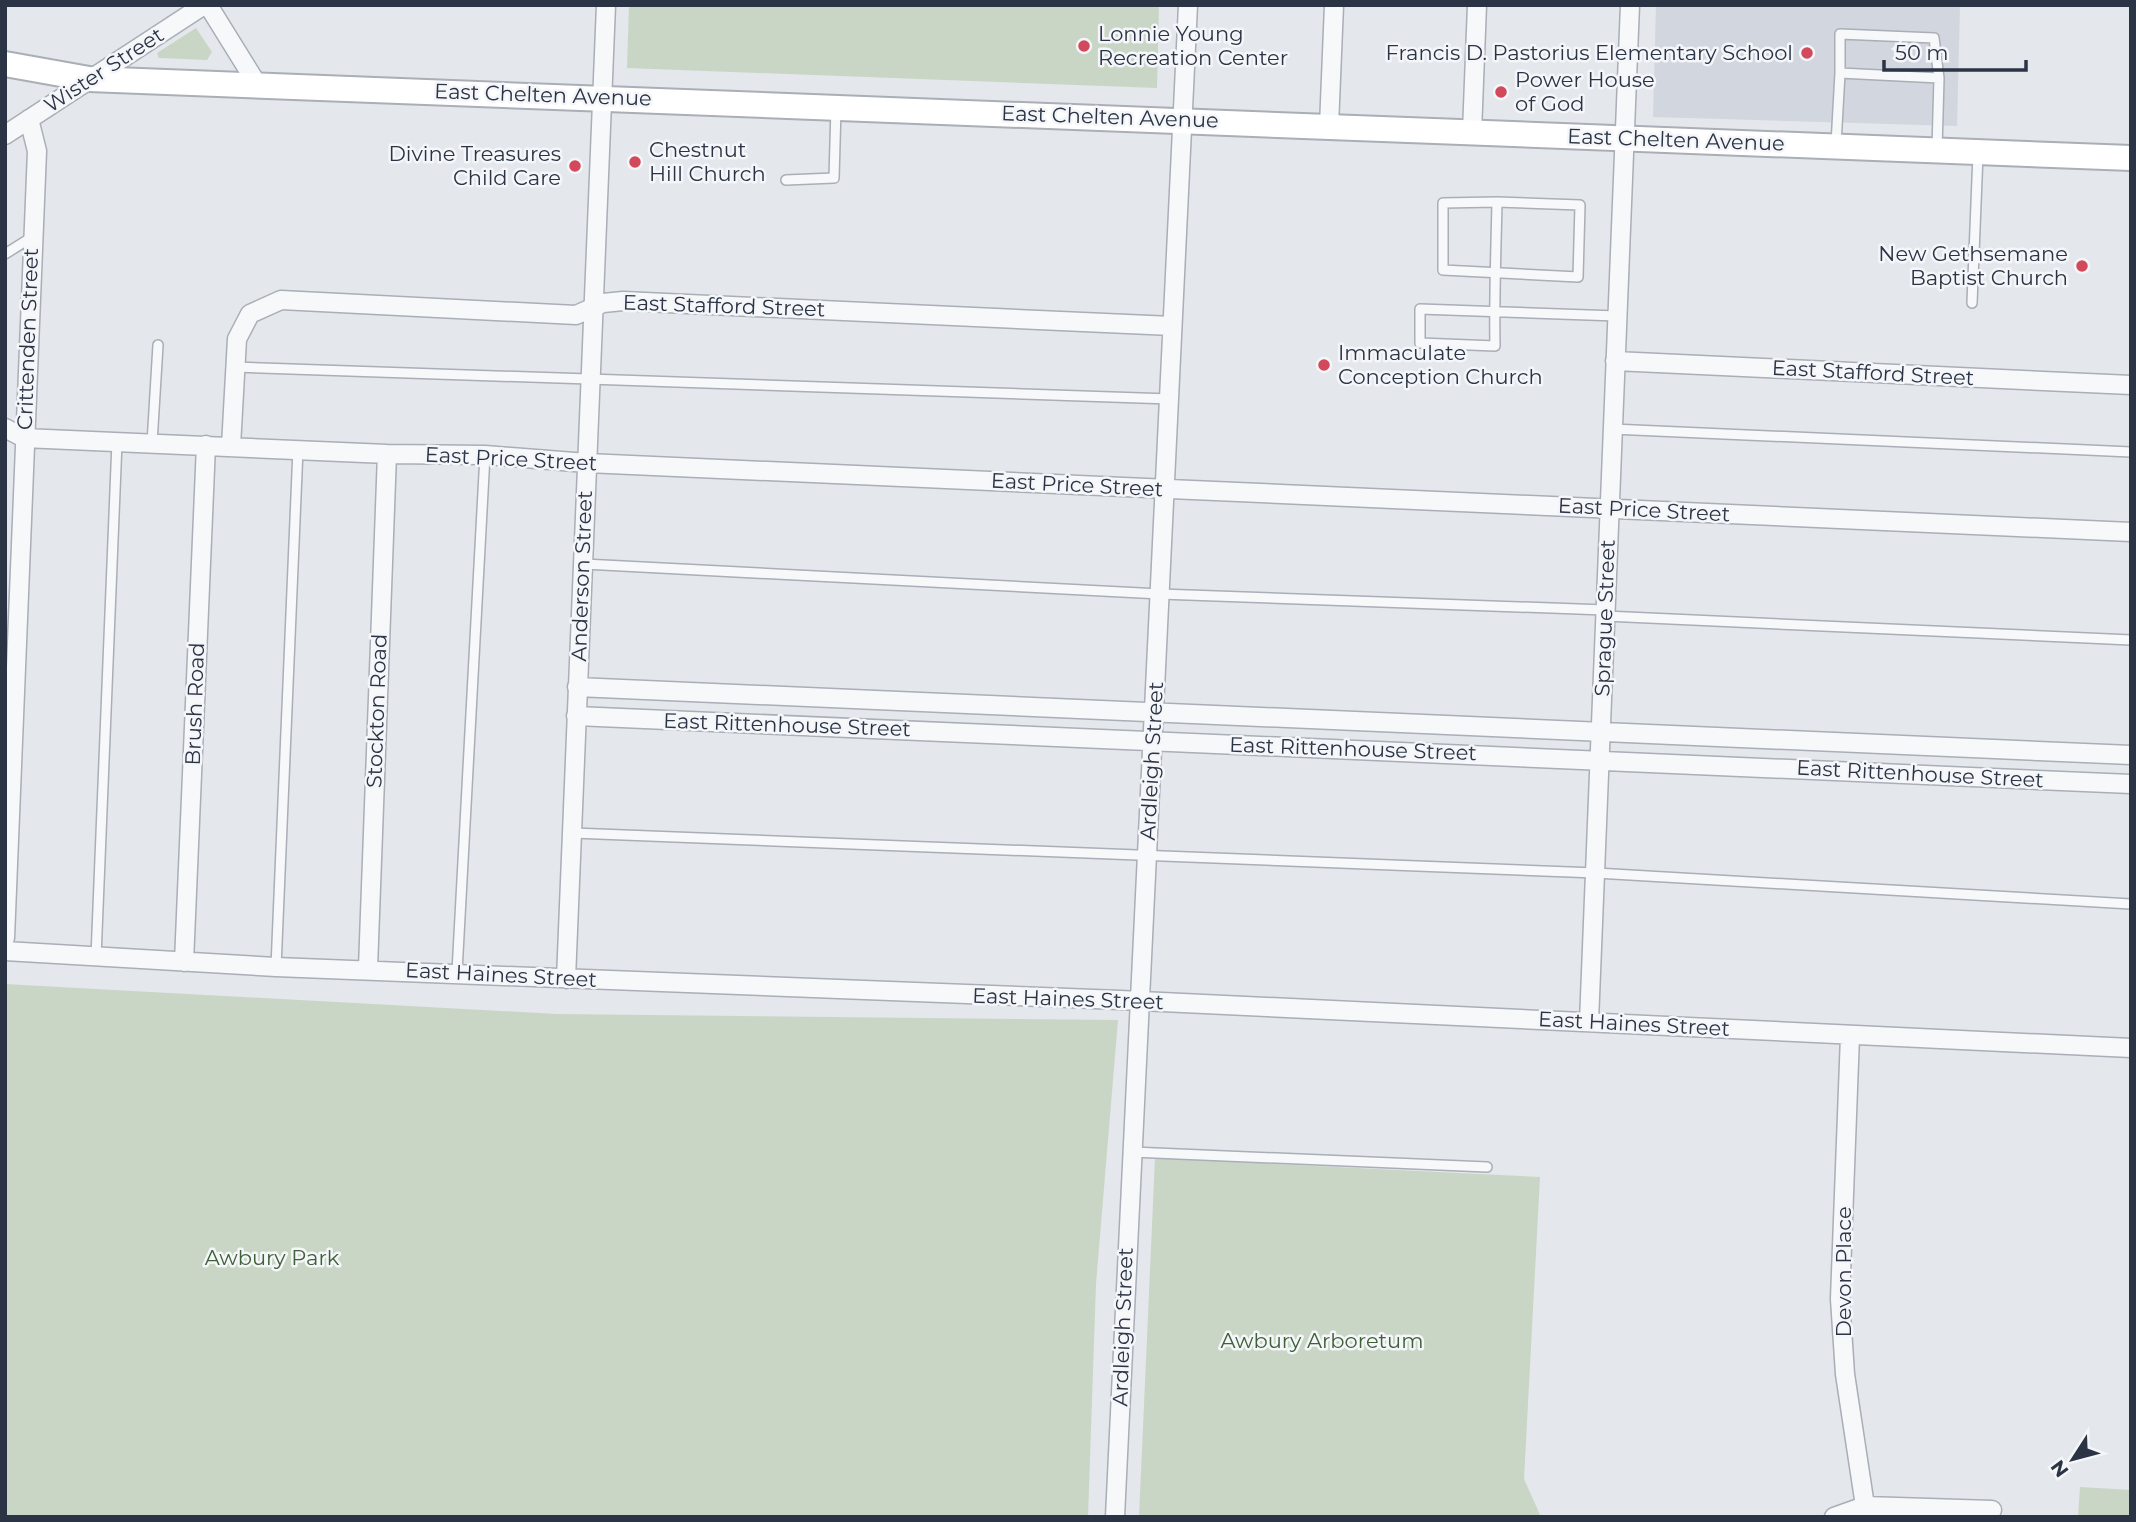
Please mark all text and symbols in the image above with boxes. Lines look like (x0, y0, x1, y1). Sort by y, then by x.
place label: Lonnie Young Recreation Center (1098, 21, 1288, 70)
street label: Wister Street (39, 22, 168, 117)
scale bar (1884, 28, 2026, 72)
marker: Lonnie Young Recreation Center (1076, 38, 1092, 54)
place label: Francis D. Pastorius Elementary School (1385, 40, 1793, 65)
text: 50 m (1895, 40, 1949, 65)
marker: Francis D. Pastorius Elementary School (1799, 45, 1815, 61)
place label: Power House of God (1515, 67, 1655, 116)
street label: East Chelten Avenue (434, 78, 652, 111)
marker: Power House of God (1493, 84, 1509, 100)
street label: East Chelten Avenue (1001, 100, 1219, 133)
street label: East Chelten Avenue (1567, 123, 1785, 156)
place label: Chestnut Hill Church (649, 137, 766, 186)
place label: Divine Treasures Child Care (388, 141, 561, 190)
marker: Chestnut Hill Church (627, 154, 643, 170)
marker: Divine Treasures Child Care (567, 158, 583, 174)
place label: New Gethsemane Baptist Church (1878, 241, 2068, 290)
street label: Crittenden Street (12, 248, 43, 430)
marker: New Gethsemane Baptist Church (2074, 258, 2090, 274)
street label: East Stafford Street (622, 289, 826, 322)
place label: Immaculate Conception Church (1338, 340, 1543, 389)
street label: East Stafford Street (1771, 355, 1975, 390)
marker: Immaculate Conception Church (1316, 357, 1332, 373)
street label: East Price Street (424, 442, 598, 475)
street label: East Price Street (990, 468, 1164, 501)
street label: Anderson Street (566, 490, 597, 662)
street label: East Price Street (1557, 493, 1731, 526)
street label: Sprague Street (1589, 539, 1620, 697)
street label: Stockton Road (361, 633, 392, 789)
street label: Brush Road (180, 642, 209, 766)
street label: Ardleigh Street (1135, 681, 1168, 841)
street label: East Rittenhouse Street (663, 708, 911, 741)
street label: East Rittenhouse Street (1229, 732, 1477, 765)
street label: East Rittenhouse Street (1796, 755, 2044, 792)
street label: East Haines Street (405, 957, 597, 992)
street label: East Haines Street (972, 983, 1164, 1014)
street label: East Haines Street (1538, 1006, 1730, 1041)
street label: Devon Place (1831, 1206, 1856, 1338)
park label: Awbury Park (205, 1245, 340, 1270)
street label: Ardleigh Street (1107, 1247, 1138, 1407)
park label: Awbury Arboretum (1221, 1328, 1423, 1353)
north arrow (2038, 1424, 2108, 1494)
text: N (2046, 1456, 2073, 1482)

